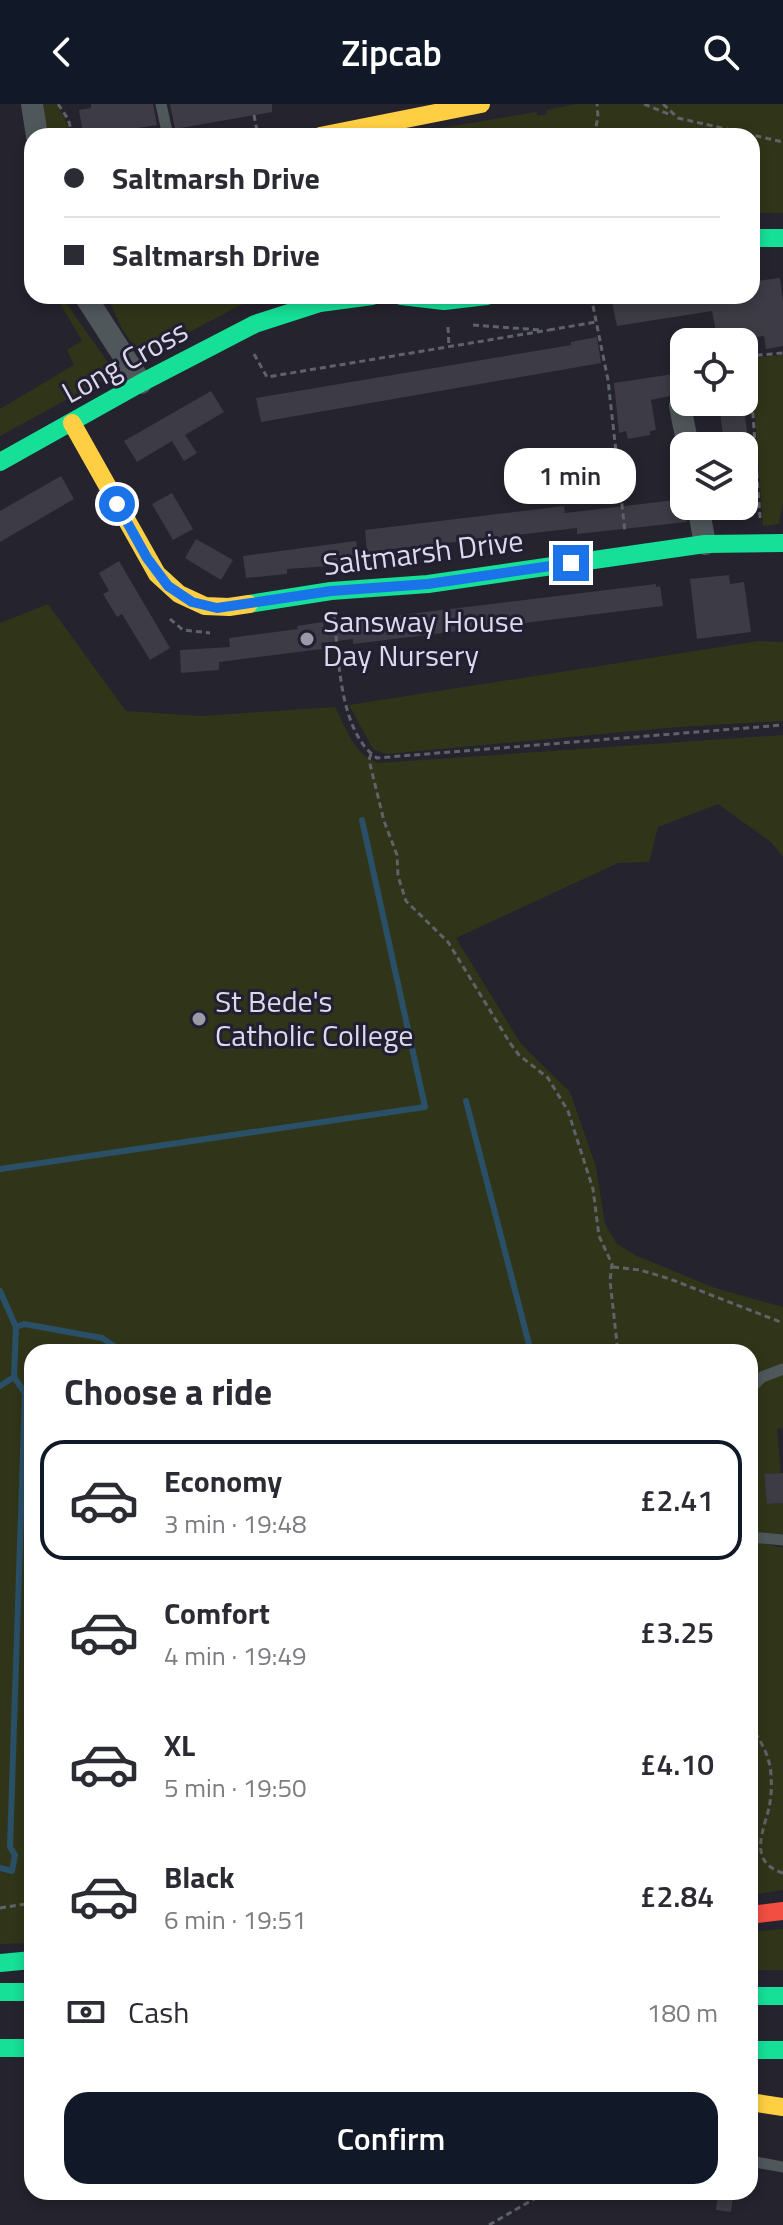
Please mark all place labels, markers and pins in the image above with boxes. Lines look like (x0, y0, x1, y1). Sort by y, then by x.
place label: Sansway House Day Nursery (323, 598, 524, 678)
marker: Sansway House Day Nursery (298, 630, 316, 648)
place label: St Bede's Catholic College (215, 978, 413, 1058)
marker: St Bede's Catholic College (190, 1010, 208, 1028)

